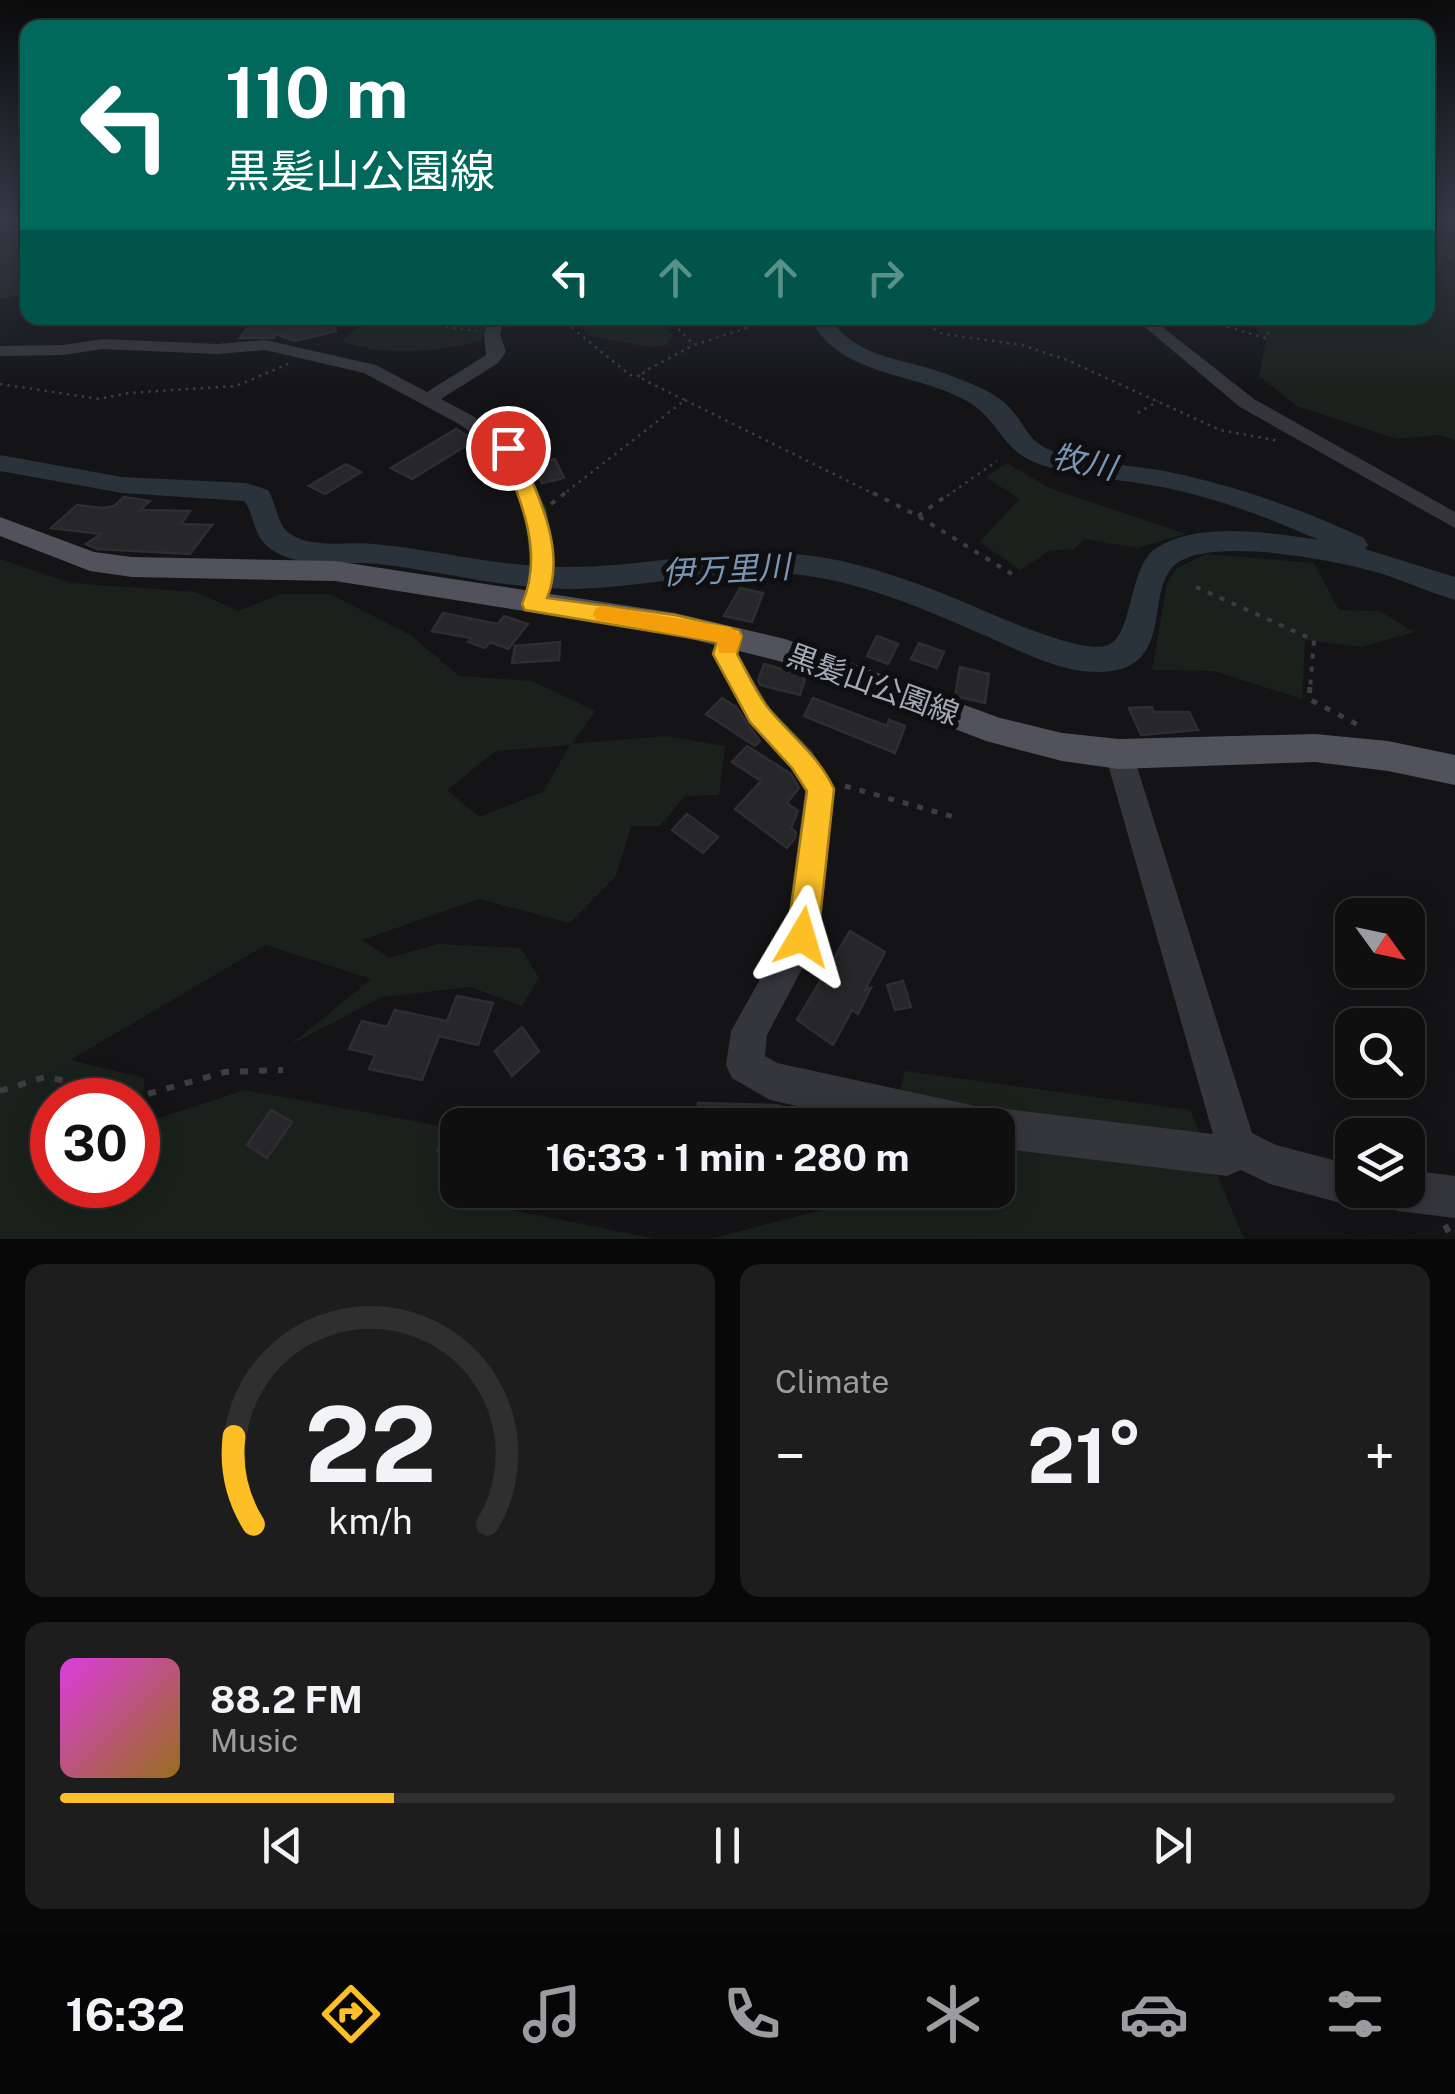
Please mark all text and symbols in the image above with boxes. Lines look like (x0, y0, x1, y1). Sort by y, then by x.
text: 110 m (225, 51, 409, 134)
icon: left (60, 60, 190, 190)
text: 黒髪山公園線 (225, 144, 495, 197)
icon: left (543, 250, 598, 305)
icon: ahead (648, 250, 703, 305)
icon: ahead (753, 250, 808, 305)
icon: right (858, 250, 913, 305)
pin (466, 406, 551, 491)
icon: arrive (481, 421, 536, 476)
water label: 牧川 (1049, 437, 1122, 487)
water label: 伊万里川 (661, 548, 794, 591)
street label: 黒髪山公園線 (783, 636, 964, 732)
position arrow (750, 885, 854, 989)
north arrow (1335, 898, 1425, 988)
map controls (1335, 898, 1425, 1208)
button: search (1335, 1008, 1425, 1098)
speed limit sign: 30 (30, 1078, 160, 1208)
button: layers (1335, 1118, 1425, 1208)
text: 16:33 · 1 min · 280 m (545, 1135, 910, 1180)
text: Climate (775, 1363, 889, 1400)
text: 22 (304, 1383, 436, 1505)
text: 21° (1027, 1412, 1143, 1500)
text: − (775, 1424, 806, 1488)
text: + (1365, 1424, 1395, 1488)
text: km/h (328, 1500, 412, 1542)
text: 88.2 FM (210, 1677, 363, 1722)
text: Music (210, 1722, 298, 1759)
icon: previous (255, 1818, 310, 1873)
icon: pause (700, 1818, 755, 1873)
icon: next (1145, 1818, 1200, 1873)
icon: directions (316, 1979, 386, 2049)
icon: music (517, 1979, 587, 2049)
icon: phone (717, 1979, 787, 2049)
icon: climate (918, 1979, 988, 2049)
icon: car (1119, 1979, 1189, 2049)
icon: filters (1320, 1979, 1390, 2049)
text: 16:32 (65, 1988, 185, 2041)

